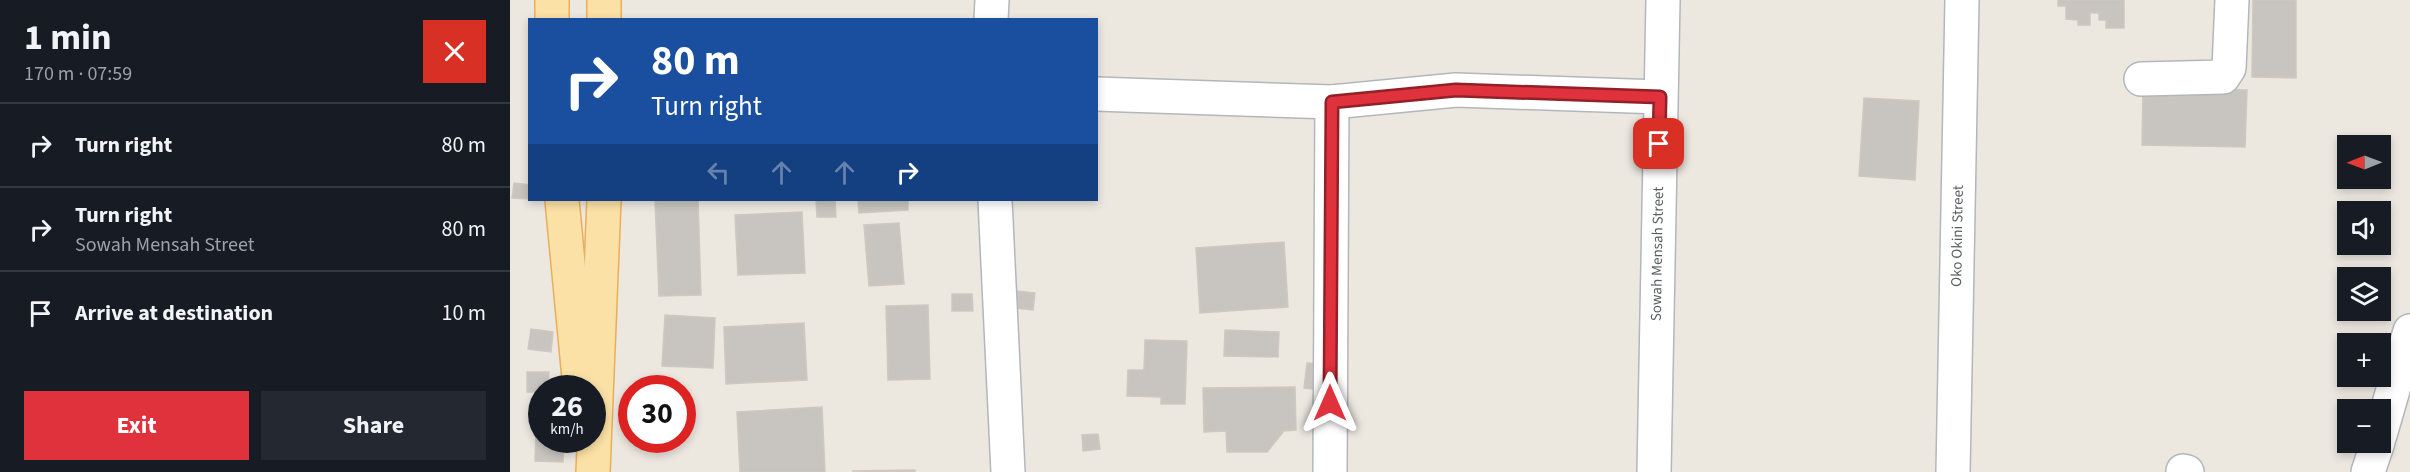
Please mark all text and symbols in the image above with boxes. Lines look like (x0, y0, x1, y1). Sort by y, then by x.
text: 1 min (24, 12, 112, 63)
button: close (423, 20, 486, 83)
text: 80 m (651, 31, 740, 91)
icon: right (552, 42, 630, 120)
text: 170 m · 07:59 (24, 60, 132, 88)
text: Turn right (651, 87, 762, 126)
pin (1633, 118, 1684, 169)
icon: arrive (1642, 127, 1675, 160)
icon: right (24, 129, 57, 162)
text: Turn right (75, 129, 172, 161)
text: 80 m (441, 129, 486, 161)
north arrow (2337, 135, 2391, 189)
map controls (2337, 135, 2391, 453)
icon: left (702, 156, 735, 189)
icon: ahead (765, 156, 798, 189)
icon: ahead (828, 156, 861, 189)
icon: right (891, 156, 924, 189)
street label: Oko Okini Street (1946, 185, 1969, 287)
street label: Sowah Mensah Street (1646, 187, 1669, 321)
text: Turn right (75, 199, 172, 231)
button: sound (2337, 201, 2391, 255)
icon: right (24, 213, 57, 246)
text: 80 m (441, 213, 486, 245)
text: Sowah Mensah Street (75, 231, 254, 259)
button: layers (2337, 267, 2391, 321)
icon: arrive (24, 297, 57, 330)
text: Arrive at destination (75, 297, 273, 329)
text: 10 m (441, 297, 486, 329)
button: + (2337, 333, 2391, 387)
position arrow (1298, 371, 1362, 435)
speed limit sign: 30 (618, 375, 696, 453)
text: 26 (551, 385, 583, 428)
button: Exit (24, 391, 249, 460)
button: Share (261, 391, 486, 460)
button: − (2337, 399, 2391, 453)
text: km/h (550, 419, 584, 440)

